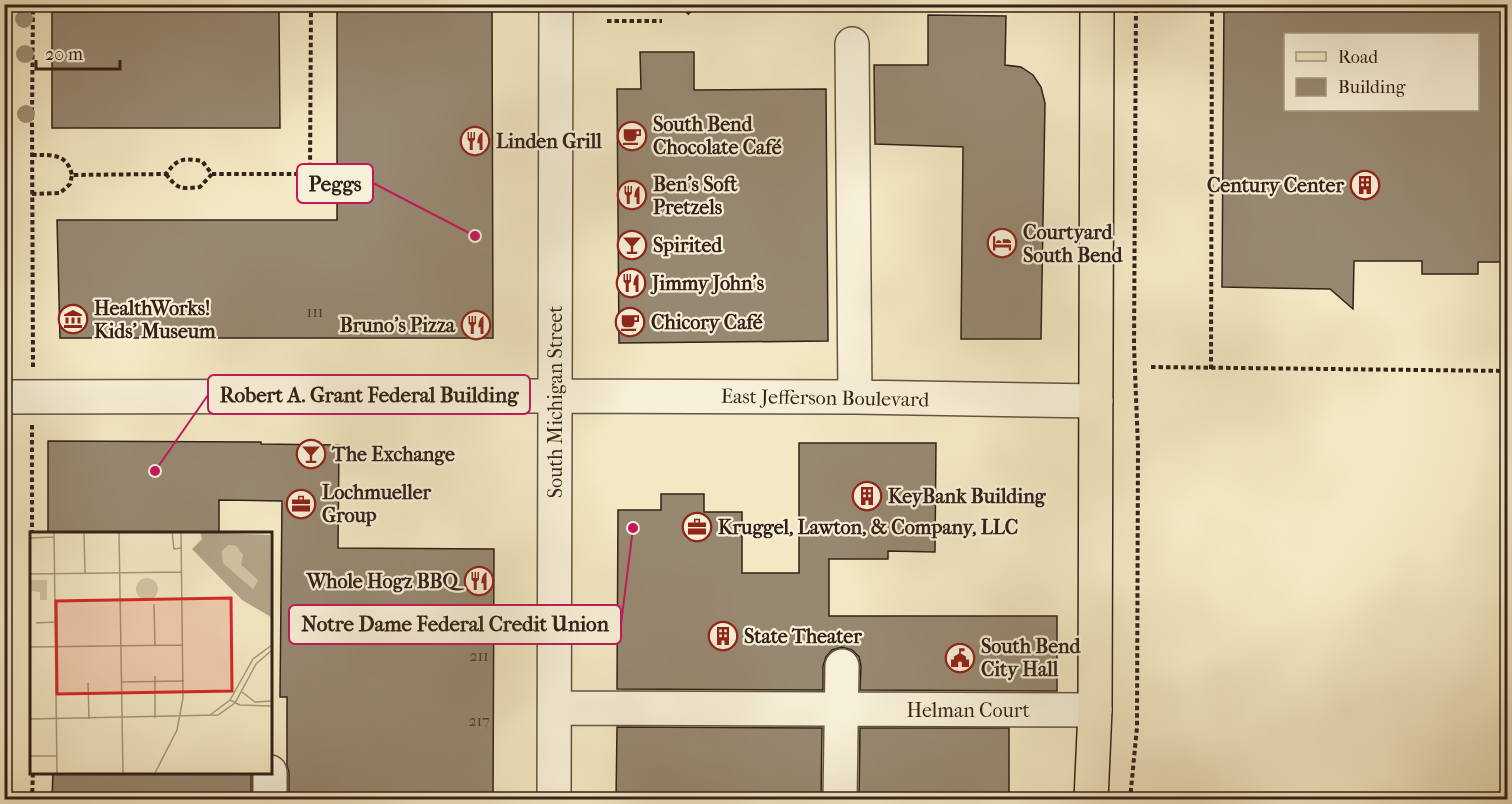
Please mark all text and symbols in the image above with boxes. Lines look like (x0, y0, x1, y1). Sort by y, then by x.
scale bar (36, 33, 120, 71)
legend (1284, 33, 1479, 111)
text: 20 m (45, 44, 83, 65)
text: Road (1338, 47, 1378, 68)
text: Building (1338, 77, 1406, 98)
place label: South Bend Chocolate Café (653, 113, 782, 159)
cafe icon: South Bend Chocolate Café (616, 120, 648, 152)
restaurant icon: Linden Grill (459, 125, 491, 157)
place label: Linden Grill (496, 130, 602, 153)
callout: Peggs (297, 164, 373, 203)
building icon: Century Center (1349, 169, 1381, 201)
text: Peggs (309, 172, 362, 196)
place label: Ben's Soft Pretzels (653, 173, 738, 219)
place label: Century Center (1207, 174, 1344, 197)
restaurant icon: Ben's Soft Pretzels (616, 179, 648, 211)
place label: Courtyard South Bend (1023, 221, 1124, 267)
hotel icon: Courtyard South Bend (986, 227, 1018, 259)
bar icon: Spirited (616, 229, 648, 261)
place label: Spirited (653, 234, 723, 257)
restaurant icon: Jimmy John's (615, 267, 647, 299)
place label: Jimmy John's (650, 272, 765, 295)
place label: HealthWorks! Kids' Museum (94, 297, 216, 343)
house number: 111 (306, 302, 324, 321)
museum icon: HealthWorks! Kids' Museum (57, 303, 89, 335)
street label: South Michigan Street (544, 306, 567, 498)
cafe icon: Chicory Café (614, 306, 646, 338)
restaurant icon: Bruno's Pizza (460, 309, 492, 341)
place label: Chicory Café (651, 311, 763, 334)
place label: Bruno's Pizza (340, 314, 456, 337)
callout: Robert A. Grant Federal Building (208, 375, 530, 414)
text: Robert A. Grant Federal Building (220, 383, 519, 407)
street label: East Jefferson Boulevard (721, 385, 930, 411)
bar icon: The Exchange (295, 438, 327, 470)
place label: The Exchange (331, 443, 455, 466)
building icon: KeyBank Building (851, 480, 883, 512)
place label: Lochmueller Group (322, 481, 432, 527)
place label: KeyBank Building (888, 485, 1047, 508)
office icon: Lochmueller Group (285, 488, 317, 520)
office icon: Kruggel, Lawton, & Company, LLC (681, 511, 713, 543)
place label: Kruggel, Lawton, & Company, LLC (718, 516, 1018, 539)
inset map (30, 532, 272, 774)
restaurant icon: Whole Hogz BBQ (463, 565, 495, 597)
place label: Whole Hogz BBQ (306, 570, 465, 593)
callout: Notre Dame Federal Credit Union (289, 605, 621, 644)
text: Notre Dame Federal Credit Union (301, 612, 610, 636)
building icon: State Theater (707, 620, 739, 652)
place label: State Theater (744, 625, 862, 648)
place label: South Bend City Hall (981, 635, 1082, 681)
public building icon: South Bend City Hall (944, 642, 976, 674)
house number: 211 (469, 646, 489, 665)
street label: Helman Court (906, 699, 1030, 722)
house number: 217 (468, 711, 490, 730)

